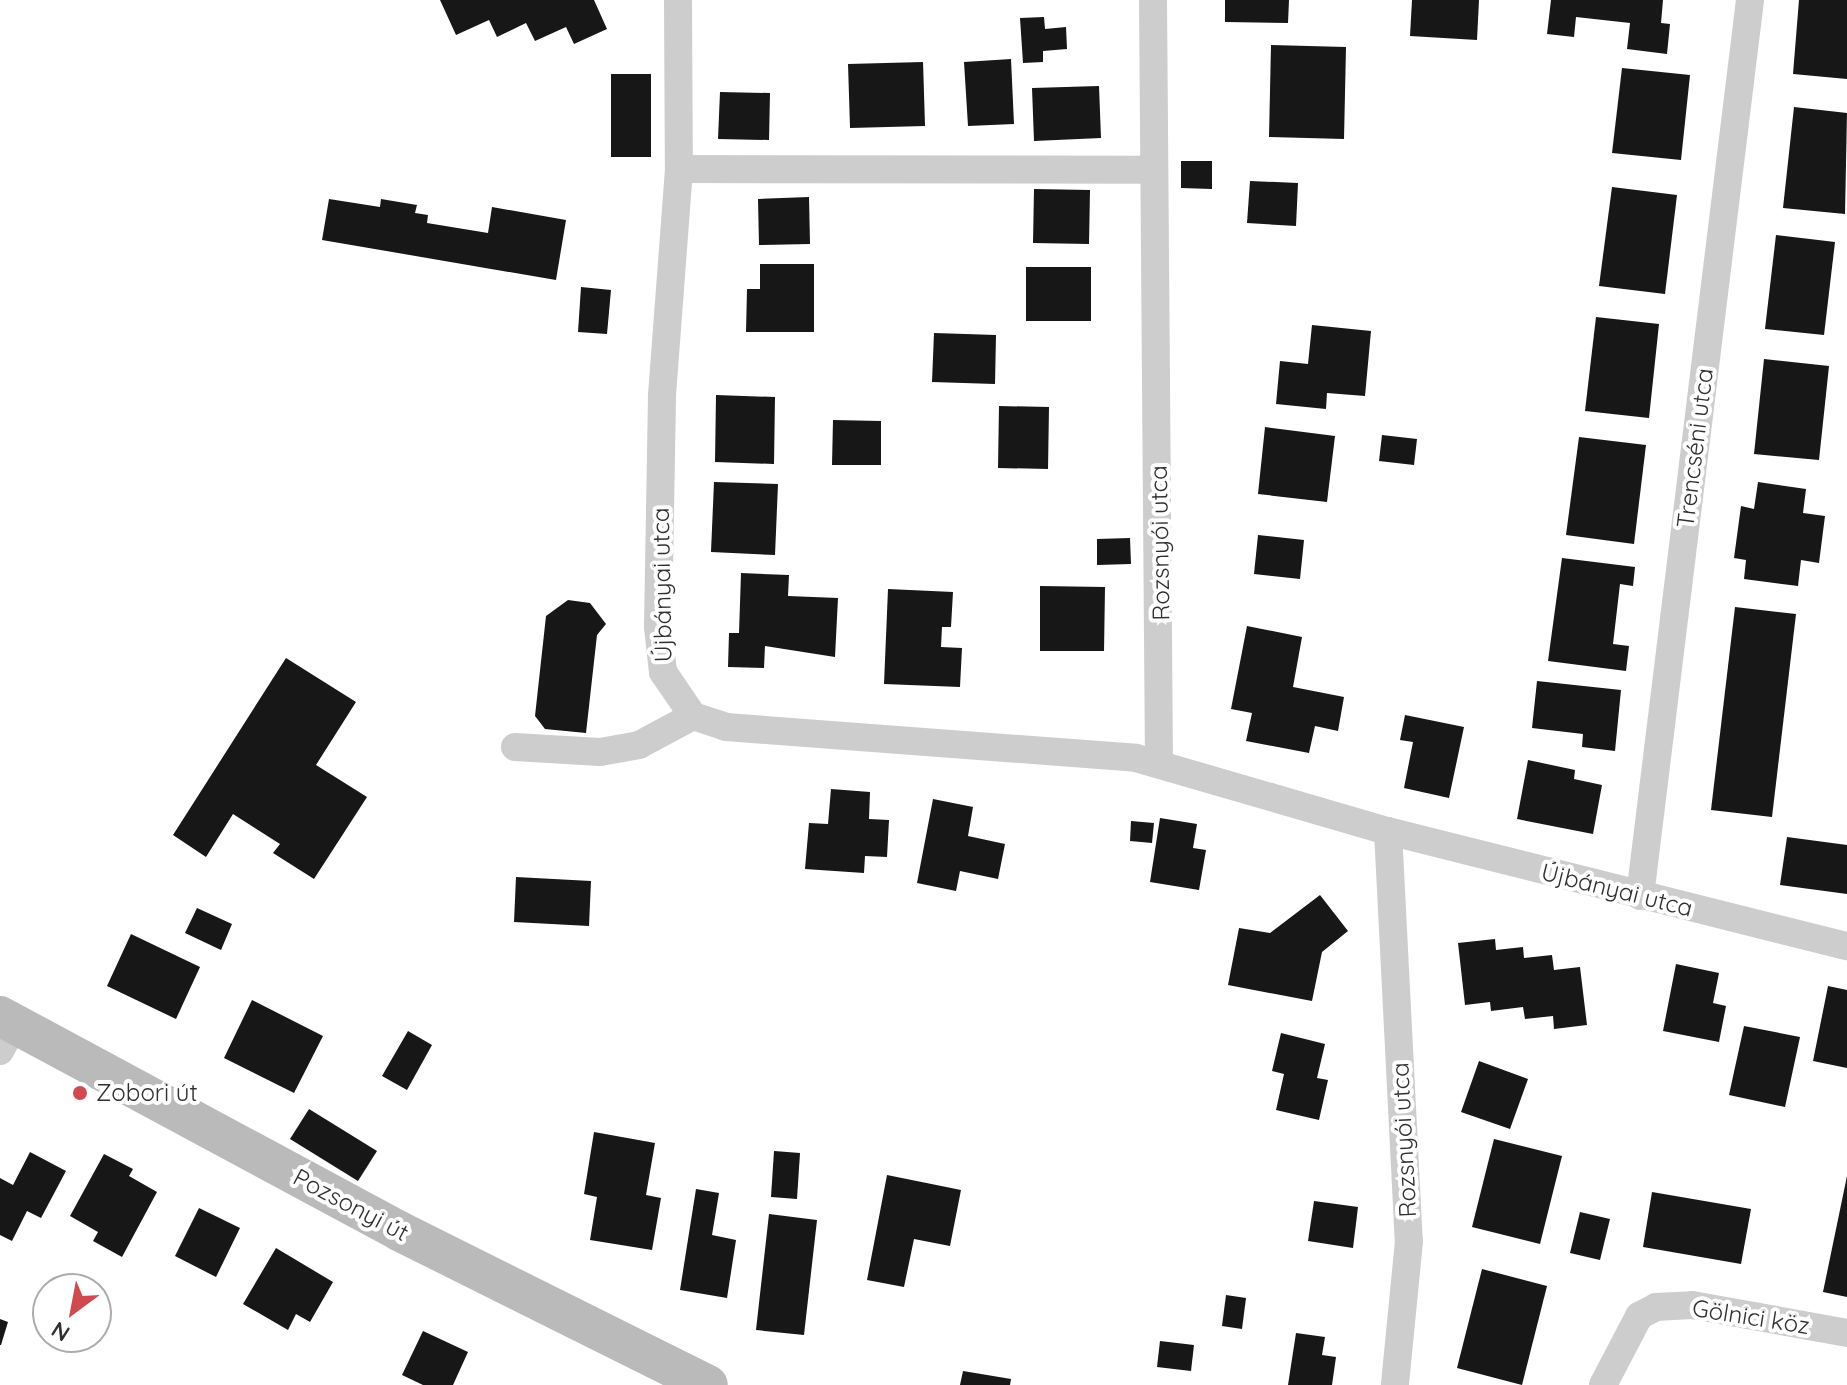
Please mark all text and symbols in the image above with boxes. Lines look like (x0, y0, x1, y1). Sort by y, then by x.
street label: Trencséni utca (1671, 367, 1719, 529)
street label: Rozsnyói utca (1144, 465, 1176, 621)
street label: Újbányai utca (646, 507, 678, 663)
street label: Újbányai utca (1538, 857, 1696, 923)
street label: Rozsnyói utca (1386, 1062, 1422, 1218)
place label: Zobori út (96, 1079, 198, 1107)
marker: Zobori út (71, 1084, 89, 1102)
street label: Pozsonyi út (288, 1163, 414, 1247)
north arrow (32, 1273, 112, 1353)
street label: Gölnici köz (1690, 1294, 1812, 1340)
text: N (46, 1316, 75, 1348)

